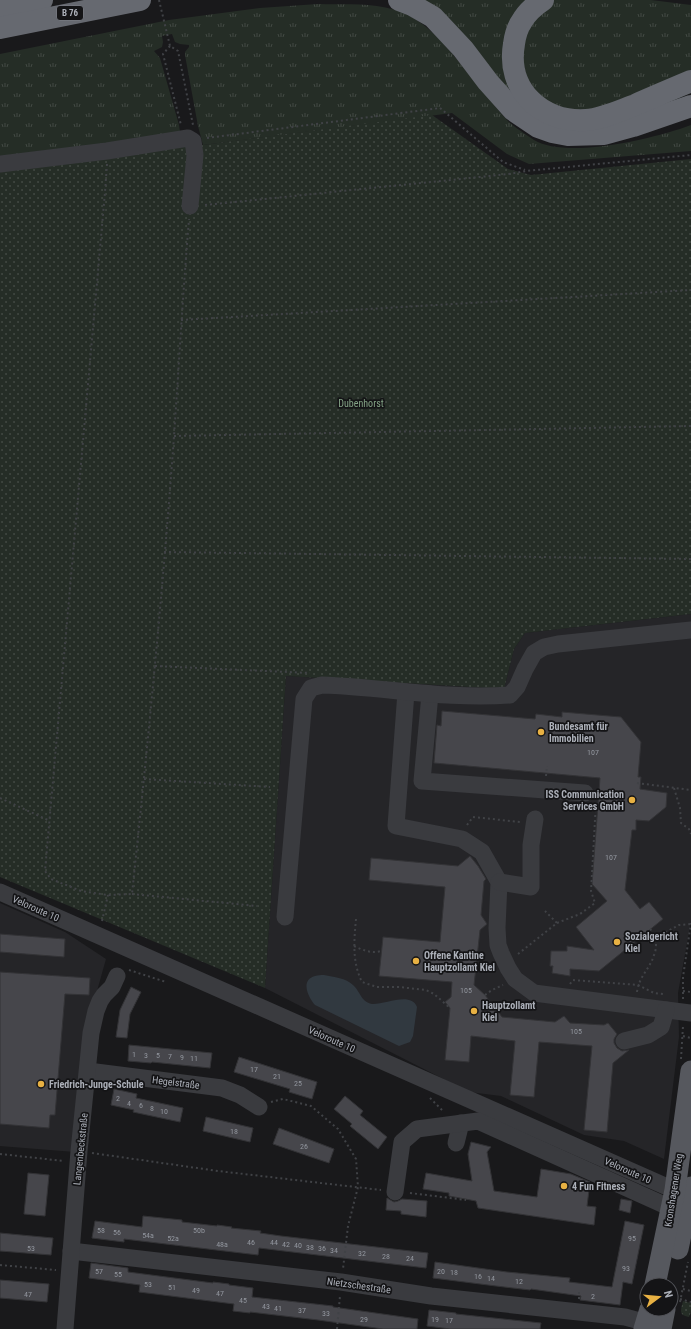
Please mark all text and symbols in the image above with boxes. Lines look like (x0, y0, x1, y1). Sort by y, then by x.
road number: B 76 (57, 6, 83, 20)
park label: Dubenhorst (338, 398, 384, 409)
place label: Bundesamt für Immobilien (549, 721, 608, 744)
marker: Bundesamt für Immobilien (536, 727, 546, 737)
house number: 107 (587, 748, 599, 757)
place label: ISS Communication Services GmbH (546, 789, 624, 812)
marker: ISS Communication Services GmbH (627, 795, 637, 805)
house number: 107 (605, 853, 617, 862)
street label: Veloroute 10 (11, 893, 61, 924)
place label: Sozialgericht Kiel (625, 931, 678, 954)
marker: Sozialgericht Kiel (612, 937, 622, 947)
place label: Offene Kantine Hauptzollamt Kiel (424, 950, 495, 973)
marker: Offene Kantine Hauptzollamt Kiel (411, 956, 421, 966)
house number: 105 (460, 986, 472, 995)
place label: Hauptzollamt Kiel (482, 1000, 535, 1023)
marker: Hauptzollamt Kiel (469, 1006, 479, 1016)
street label: Veloroute 10 (307, 1024, 357, 1055)
house number: 105 (570, 1027, 582, 1036)
house number: 1 (132, 1050, 136, 1059)
house number: 3 (144, 1051, 148, 1060)
house number: 5 (156, 1051, 160, 1060)
house number: 7 (168, 1052, 172, 1061)
house number: 9 (180, 1053, 184, 1062)
house number: 11 (190, 1054, 198, 1063)
house number: 17 (250, 1065, 258, 1074)
house number: 21 (273, 1072, 281, 1081)
street label: Hegelstraße (152, 1074, 201, 1091)
marker: Friedrich-Junge-Schule (36, 1079, 46, 1089)
place label: Friedrich-Junge-Schule (49, 1079, 144, 1090)
house number: 25 (294, 1079, 302, 1088)
house number: 2 (116, 1094, 120, 1103)
house number: 4 (127, 1099, 131, 1108)
house number: 6 (139, 1101, 143, 1110)
house number: 8 (150, 1104, 154, 1113)
house number: 10 (160, 1107, 168, 1116)
street label: Langenbeckstraße (71, 1112, 90, 1186)
house number: 18 (230, 1127, 238, 1136)
house number: 26 (300, 1142, 308, 1151)
street label: Kronshagener Weg (662, 1153, 685, 1227)
street label: Veloroute 10 (603, 1155, 653, 1186)
marker: 4 Fun Fitness (559, 1181, 569, 1191)
place label: 4 Fun Fitness (572, 1181, 626, 1192)
house number: 58 (97, 1226, 105, 1235)
house number: 50b (193, 1226, 205, 1235)
house number: 56 (113, 1228, 121, 1237)
house number: 54a (142, 1231, 154, 1240)
house number: 52a (167, 1234, 179, 1243)
house number: 95 (628, 1234, 636, 1243)
house number: 46 (247, 1238, 255, 1247)
house number: 44 (270, 1238, 278, 1247)
house number: 48a (216, 1240, 228, 1249)
house number: 42 (282, 1240, 290, 1249)
house number: 40 (294, 1241, 302, 1250)
house number: 38 (306, 1243, 314, 1252)
house number: 53 (27, 1244, 35, 1253)
house number: 36 (318, 1244, 326, 1253)
house number: 34 (330, 1246, 338, 1255)
house number: 32 (358, 1249, 366, 1258)
house number: 28 (382, 1252, 390, 1261)
house number: 24 (406, 1254, 414, 1263)
house number: 93 (622, 1264, 630, 1273)
house number: 57 (95, 1267, 103, 1276)
house number: 20 (437, 1267, 445, 1276)
house number: 18 (450, 1268, 458, 1277)
house number: 55 (114, 1270, 122, 1279)
house number: 16 (474, 1272, 482, 1281)
house number: 14 (487, 1274, 495, 1283)
street label: Nietzschestraße (326, 1276, 392, 1295)
house number: 12 (515, 1277, 523, 1286)
north arrow (639, 1277, 679, 1317)
house number: 53 (144, 1280, 152, 1289)
house number: 51 (168, 1283, 176, 1292)
house number: 49 (192, 1286, 200, 1295)
house number: 47 (216, 1289, 224, 1298)
text: N (661, 1289, 675, 1300)
house number: 47 (24, 1290, 32, 1299)
house number: 2 (591, 1292, 595, 1301)
house number: 45 (239, 1296, 247, 1305)
house number: 43 (262, 1302, 270, 1311)
house number: 41 (274, 1304, 282, 1313)
house number: 37 (298, 1306, 306, 1315)
house number: 33 (322, 1309, 330, 1318)
house number: 29 (360, 1315, 368, 1324)
house number: 19 (431, 1315, 439, 1324)
house number: 17 (445, 1316, 453, 1325)

